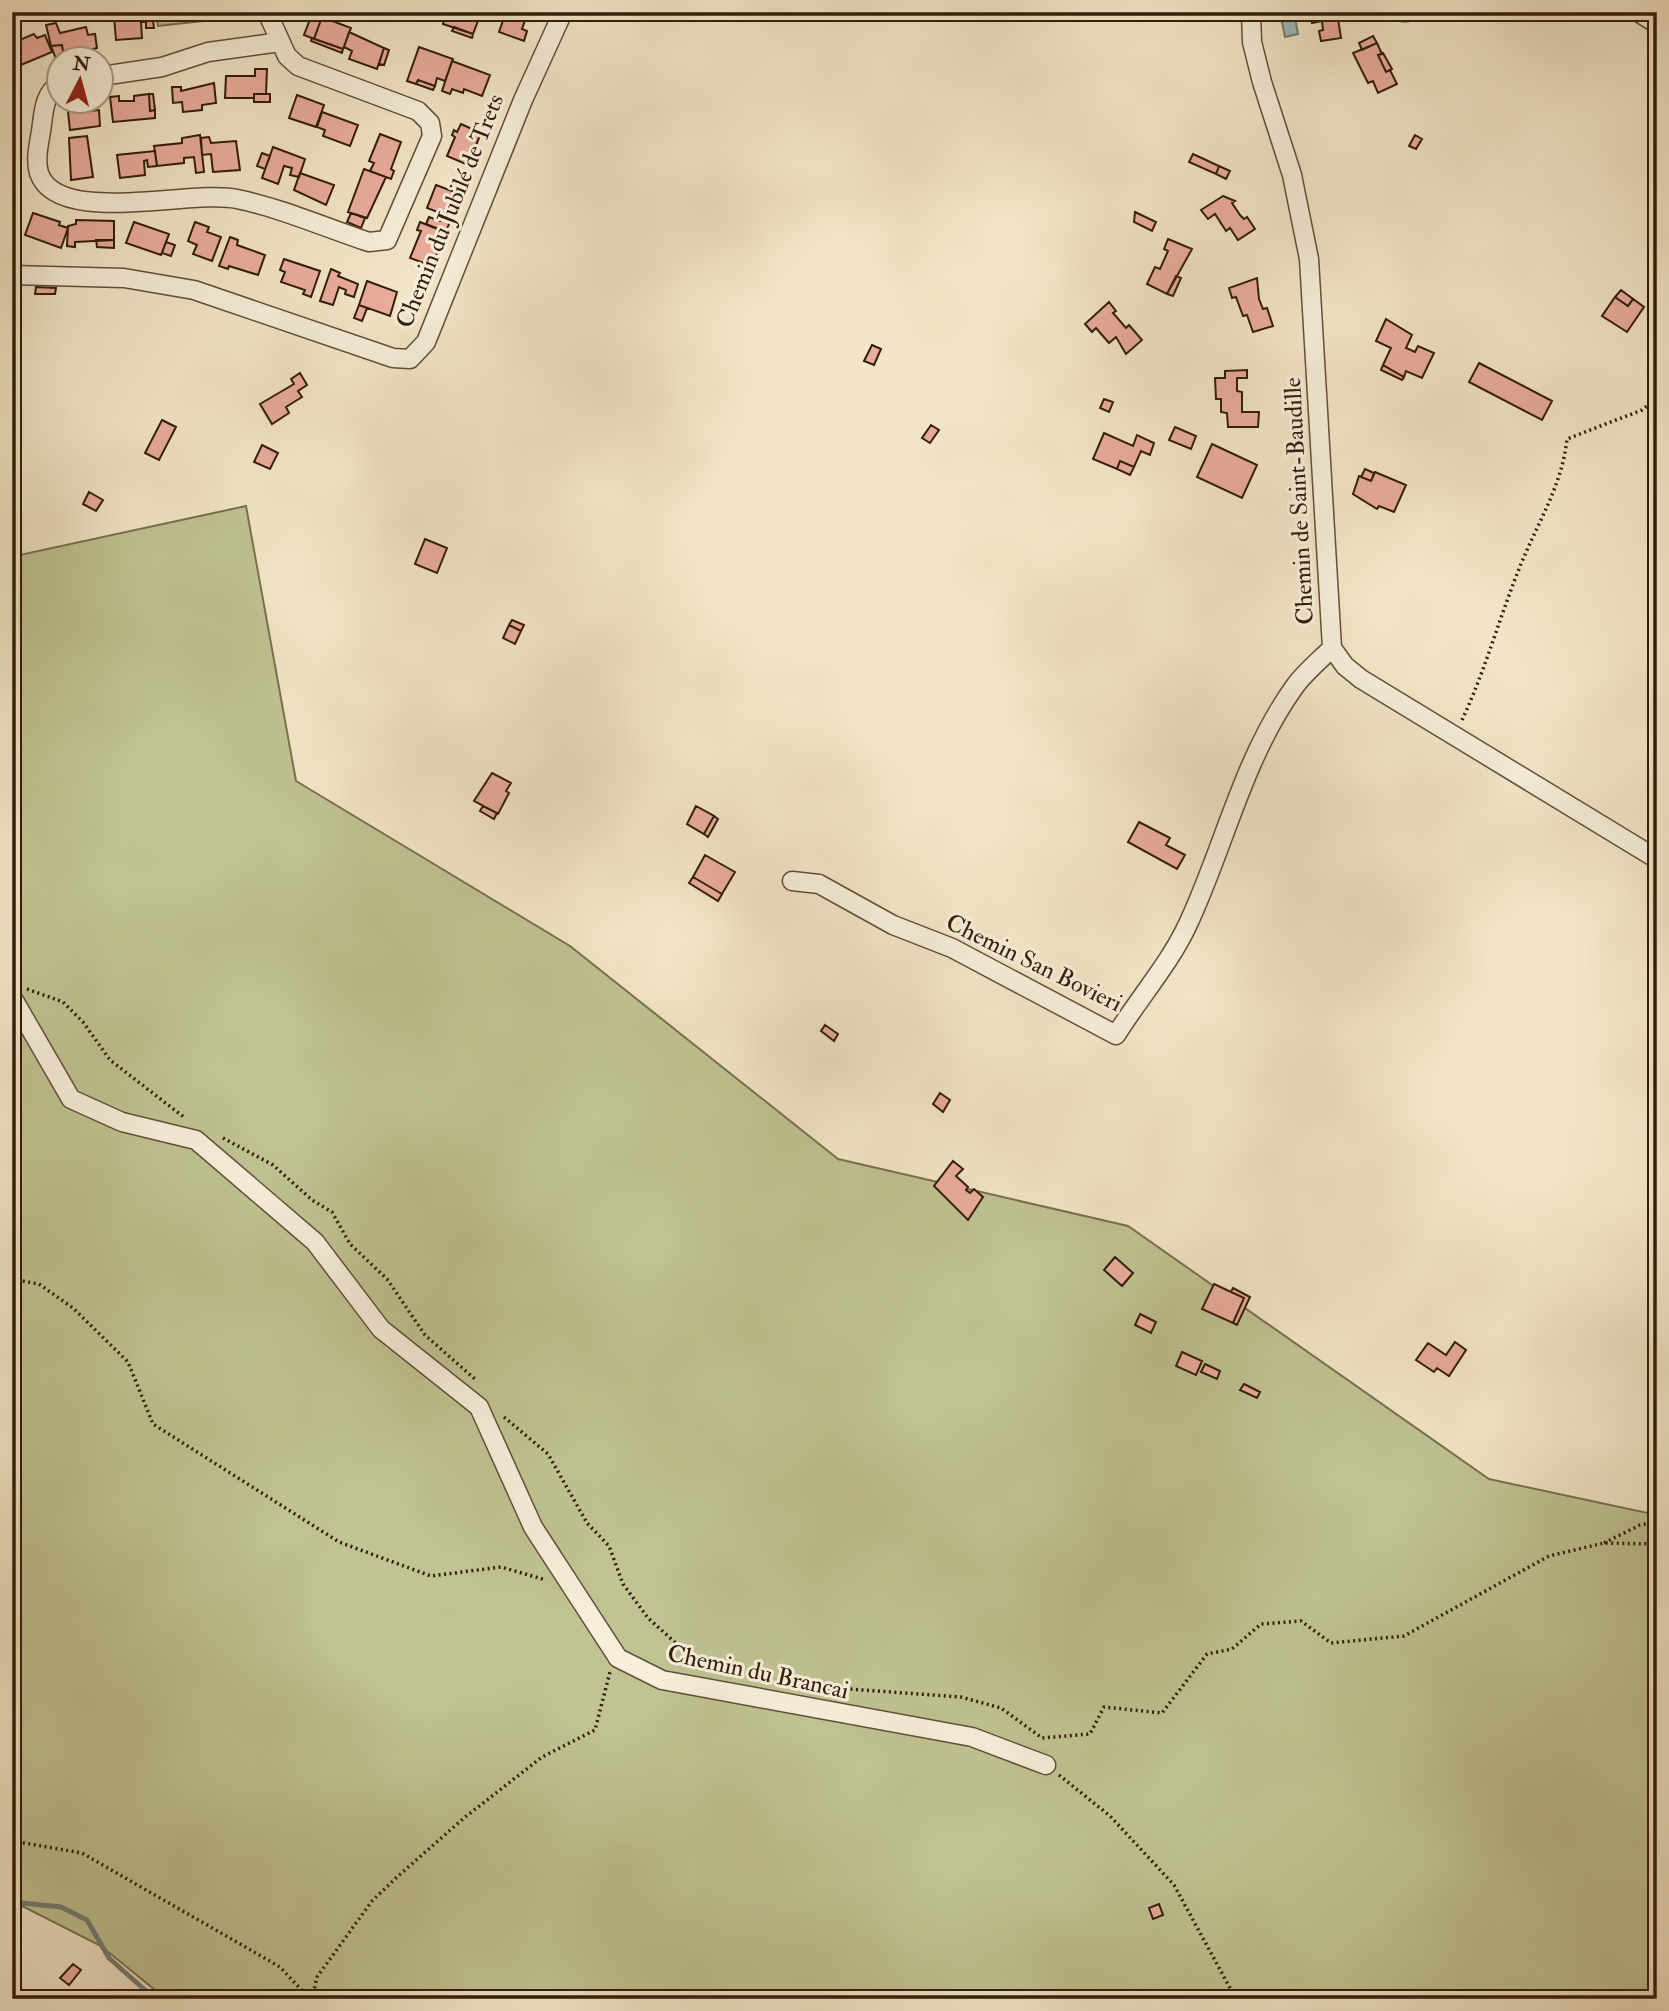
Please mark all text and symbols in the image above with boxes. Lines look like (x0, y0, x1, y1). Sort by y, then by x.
north arrow (46, 46, 116, 116)
text: N (71, 51, 92, 77)
street label: Chemin du Jubilé de Trets (389, 89, 511, 333)
street label: Chemin de Saint-Baudille (1277, 376, 1321, 626)
street label: Chemin San Bovieri (941, 907, 1127, 1019)
street label: Chemin du Brancai (665, 1638, 851, 1706)

